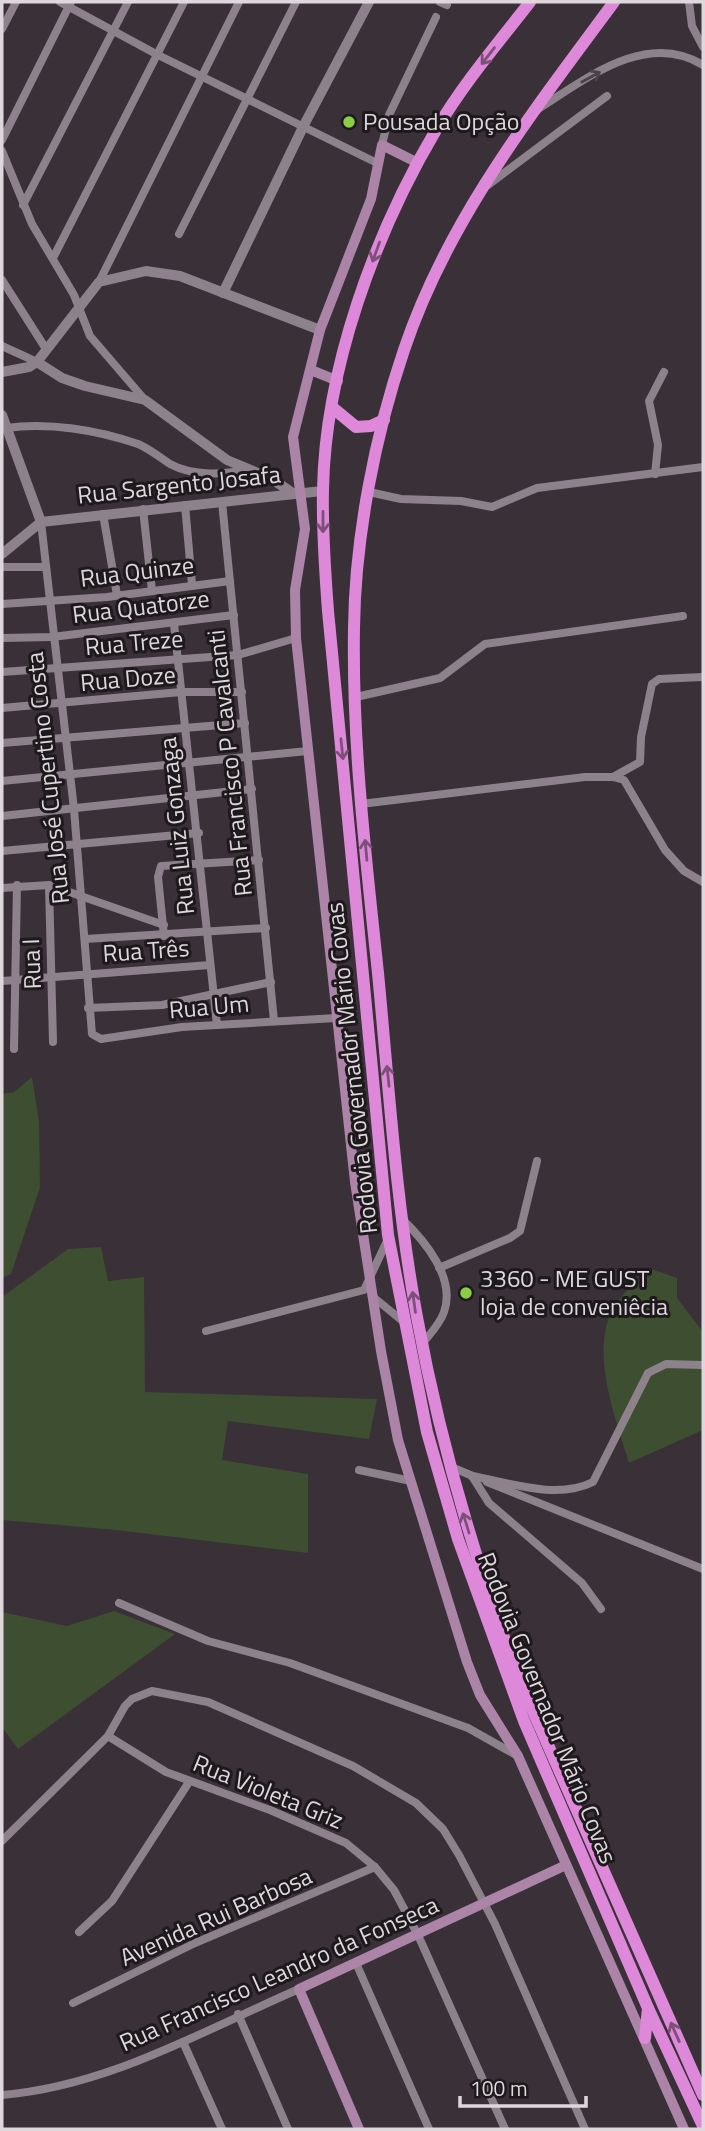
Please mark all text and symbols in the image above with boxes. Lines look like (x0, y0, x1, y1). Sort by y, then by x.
one-way arrow (481, 46, 496, 65)
one-way arrow (580, 70, 600, 84)
place label: Pousada Opção (363, 103, 519, 139)
marker: Pousada Opção (341, 114, 357, 130)
one-way arrow (369, 241, 381, 263)
street label: Rua Sargento Josafa (75, 455, 282, 513)
one-way arrow (316, 510, 330, 533)
street label: Rua Quinze (78, 546, 196, 596)
street label: Rua Quatorze (70, 580, 211, 632)
street label: Rua Treze (83, 620, 185, 664)
street label: Rua Francisco P Cavalcanti (197, 628, 261, 898)
street label: Rua José Cupertino Costa (16, 650, 78, 906)
street label: Rua Doze (79, 656, 177, 700)
street label: Rua Luiz Gonzaga (149, 736, 203, 916)
one-way arrow (336, 737, 349, 760)
one-way arrow (359, 839, 372, 861)
street label: Rodovia Governador Mário Covas (316, 901, 386, 1236)
street label: Rua Três (101, 929, 190, 971)
street label: Rua I (12, 938, 50, 990)
street label: Rua Um (167, 985, 250, 1027)
one-way arrow (381, 1065, 394, 1088)
place label: 3360 - ME GUST loja de conveniêcia (480, 1260, 668, 1324)
marker: 3360 - ME GUST loja de conveniêcia (458, 1285, 474, 1301)
one-way arrow (408, 1291, 421, 1314)
one-way arrow (459, 1512, 472, 1534)
street label: Rodovia Governador Mário Covas (469, 1547, 627, 1869)
street label: Rua Violeta Griz (188, 1745, 349, 1838)
street label: Avenida Rui Barbosa (114, 1858, 317, 1975)
street label: Rua Francisco Leandro da Fonseca (113, 1886, 444, 2060)
one-way arrow (668, 2022, 681, 2044)
scale bar (460, 2064, 586, 2108)
text: 100 m (470, 2072, 527, 2104)

